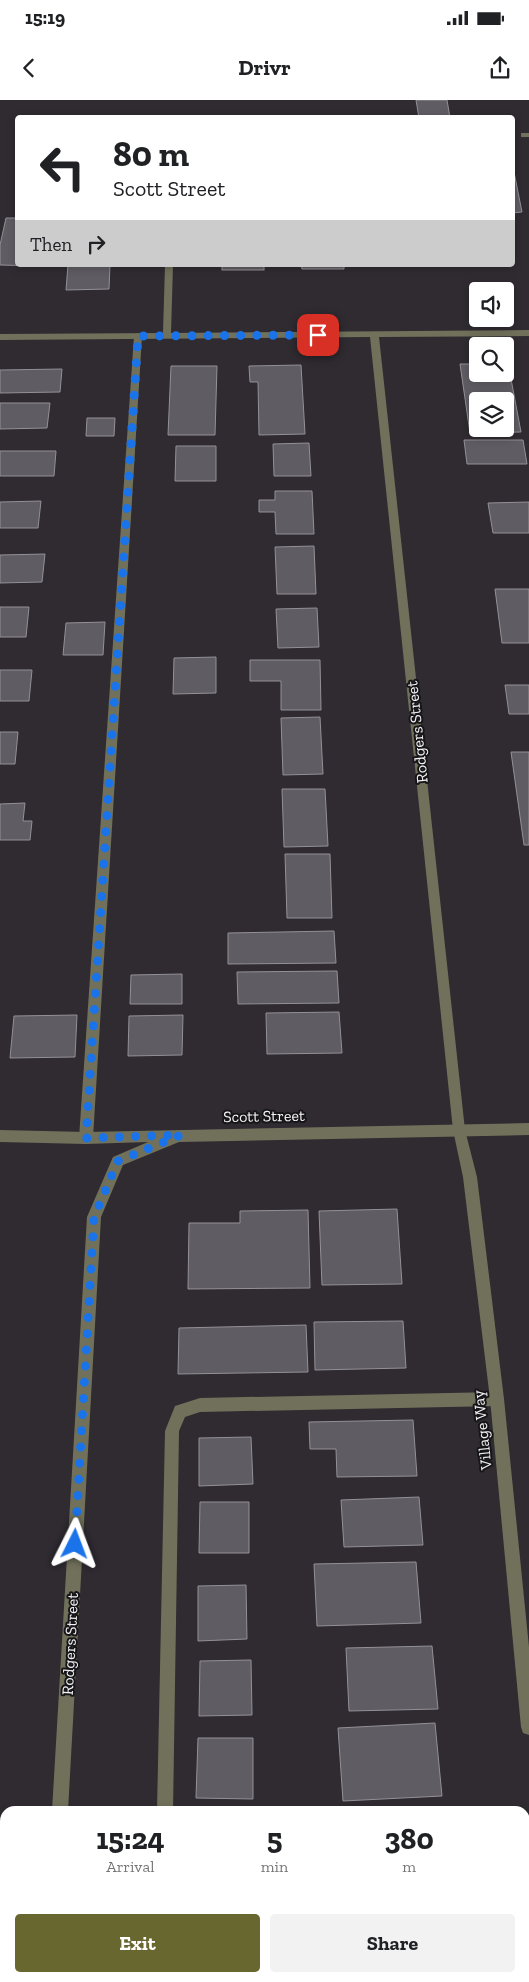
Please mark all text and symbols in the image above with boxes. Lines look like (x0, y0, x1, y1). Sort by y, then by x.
text: 15:19 (25, 6, 65, 29)
icon: back (15, 54, 43, 82)
text: Drivr (238, 54, 291, 81)
icon: share (486, 54, 514, 82)
text: 80 m (113, 133, 189, 175)
icon: left (30, 135, 95, 200)
text: Scott Street (113, 175, 225, 202)
icon: right (82, 230, 110, 258)
text: Then (30, 233, 72, 256)
map controls (469, 282, 514, 437)
button: sound (469, 282, 514, 327)
pin (297, 314, 339, 356)
icon: arrive (304, 321, 332, 349)
button: search (469, 337, 514, 382)
button: layers (469, 392, 514, 437)
street label: Rodgers Street (402, 680, 432, 784)
street label: Scott Street (223, 1106, 305, 1126)
street label: Village Way (468, 1388, 496, 1472)
position arrow (48, 1517, 100, 1569)
street label: Rodgers Street (58, 1592, 82, 1696)
text: 15:24 (96, 1821, 165, 1857)
text: 5 (267, 1821, 282, 1857)
text: 380 (384, 1821, 434, 1857)
text: Arrival (106, 1857, 154, 1876)
text: min (261, 1857, 288, 1876)
text: m (402, 1857, 416, 1876)
button: Exit (15, 1914, 260, 1972)
button: Share (270, 1914, 515, 1972)

